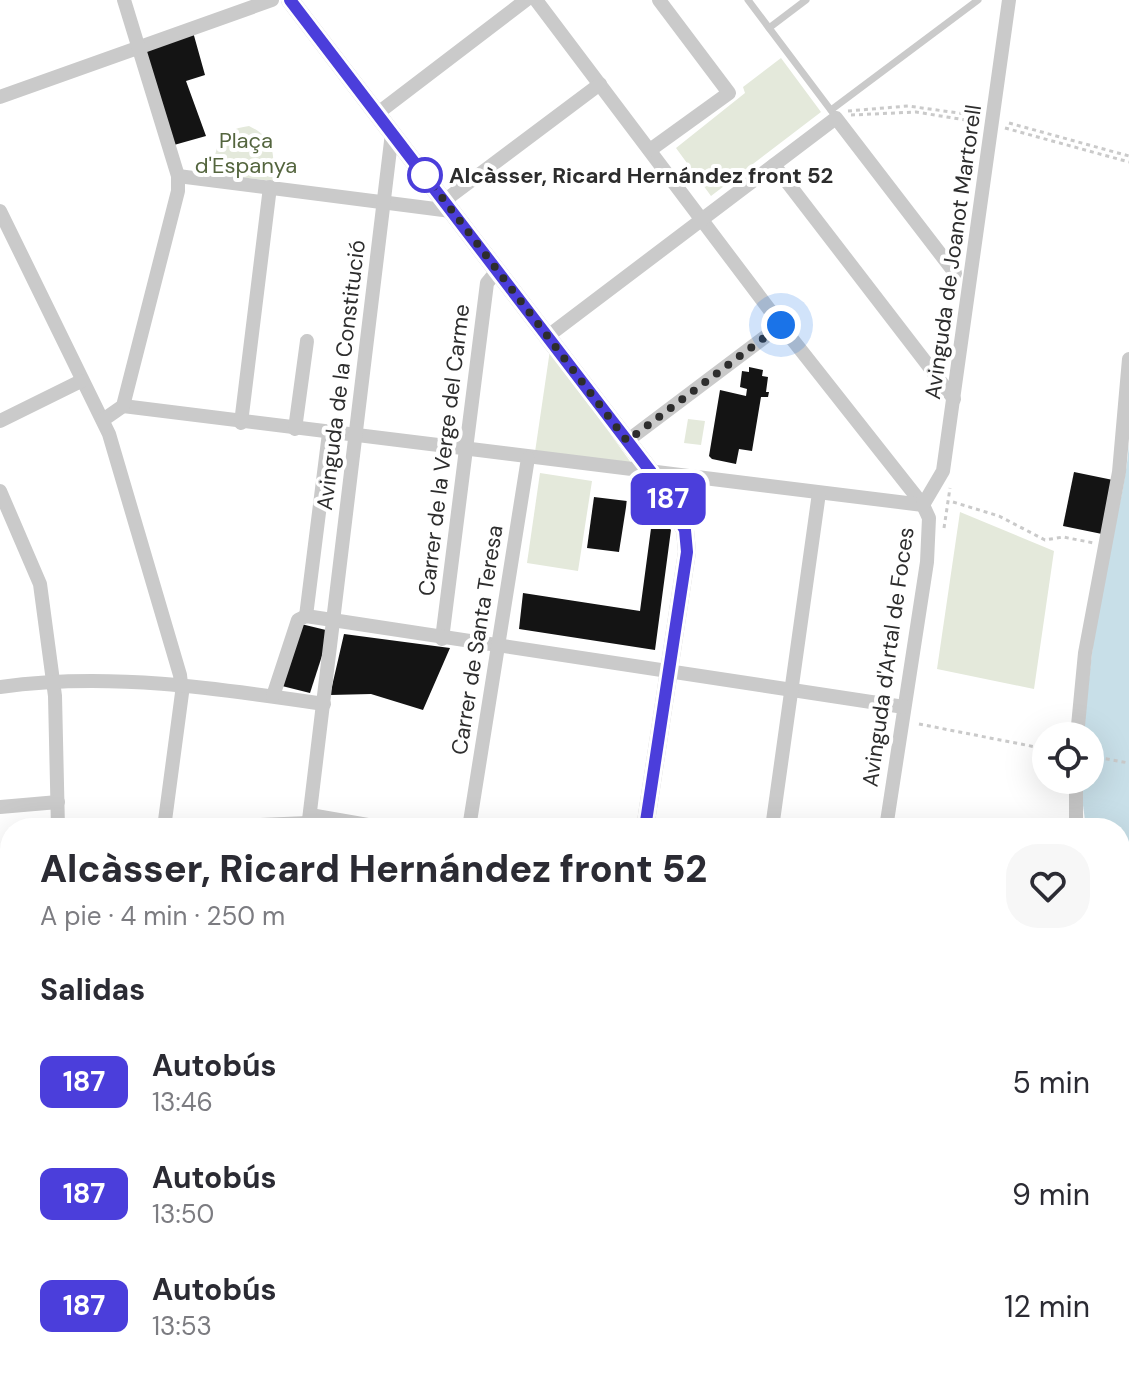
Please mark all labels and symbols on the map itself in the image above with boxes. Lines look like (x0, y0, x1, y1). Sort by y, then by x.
street label: Avinguda de Joanot Martorell (918, 103, 988, 401)
park label: Plaça d'Espanya (195, 126, 297, 180)
marker: Alcàsser, Ricard Hernández front 52 (408, 158, 442, 192)
place label: Alcàsser, Ricard Hernández front 52 (449, 161, 833, 190)
street label: Avinguda de la Constitució (310, 238, 372, 512)
street label: Carrer de la Verge del Carme (412, 302, 476, 598)
your location (761, 305, 801, 345)
line badge: 187 (622, 473, 714, 525)
street label: Carrer de Santa Teresa (445, 523, 509, 757)
street label: Avinguda d'Artal de Foces (855, 525, 921, 789)

